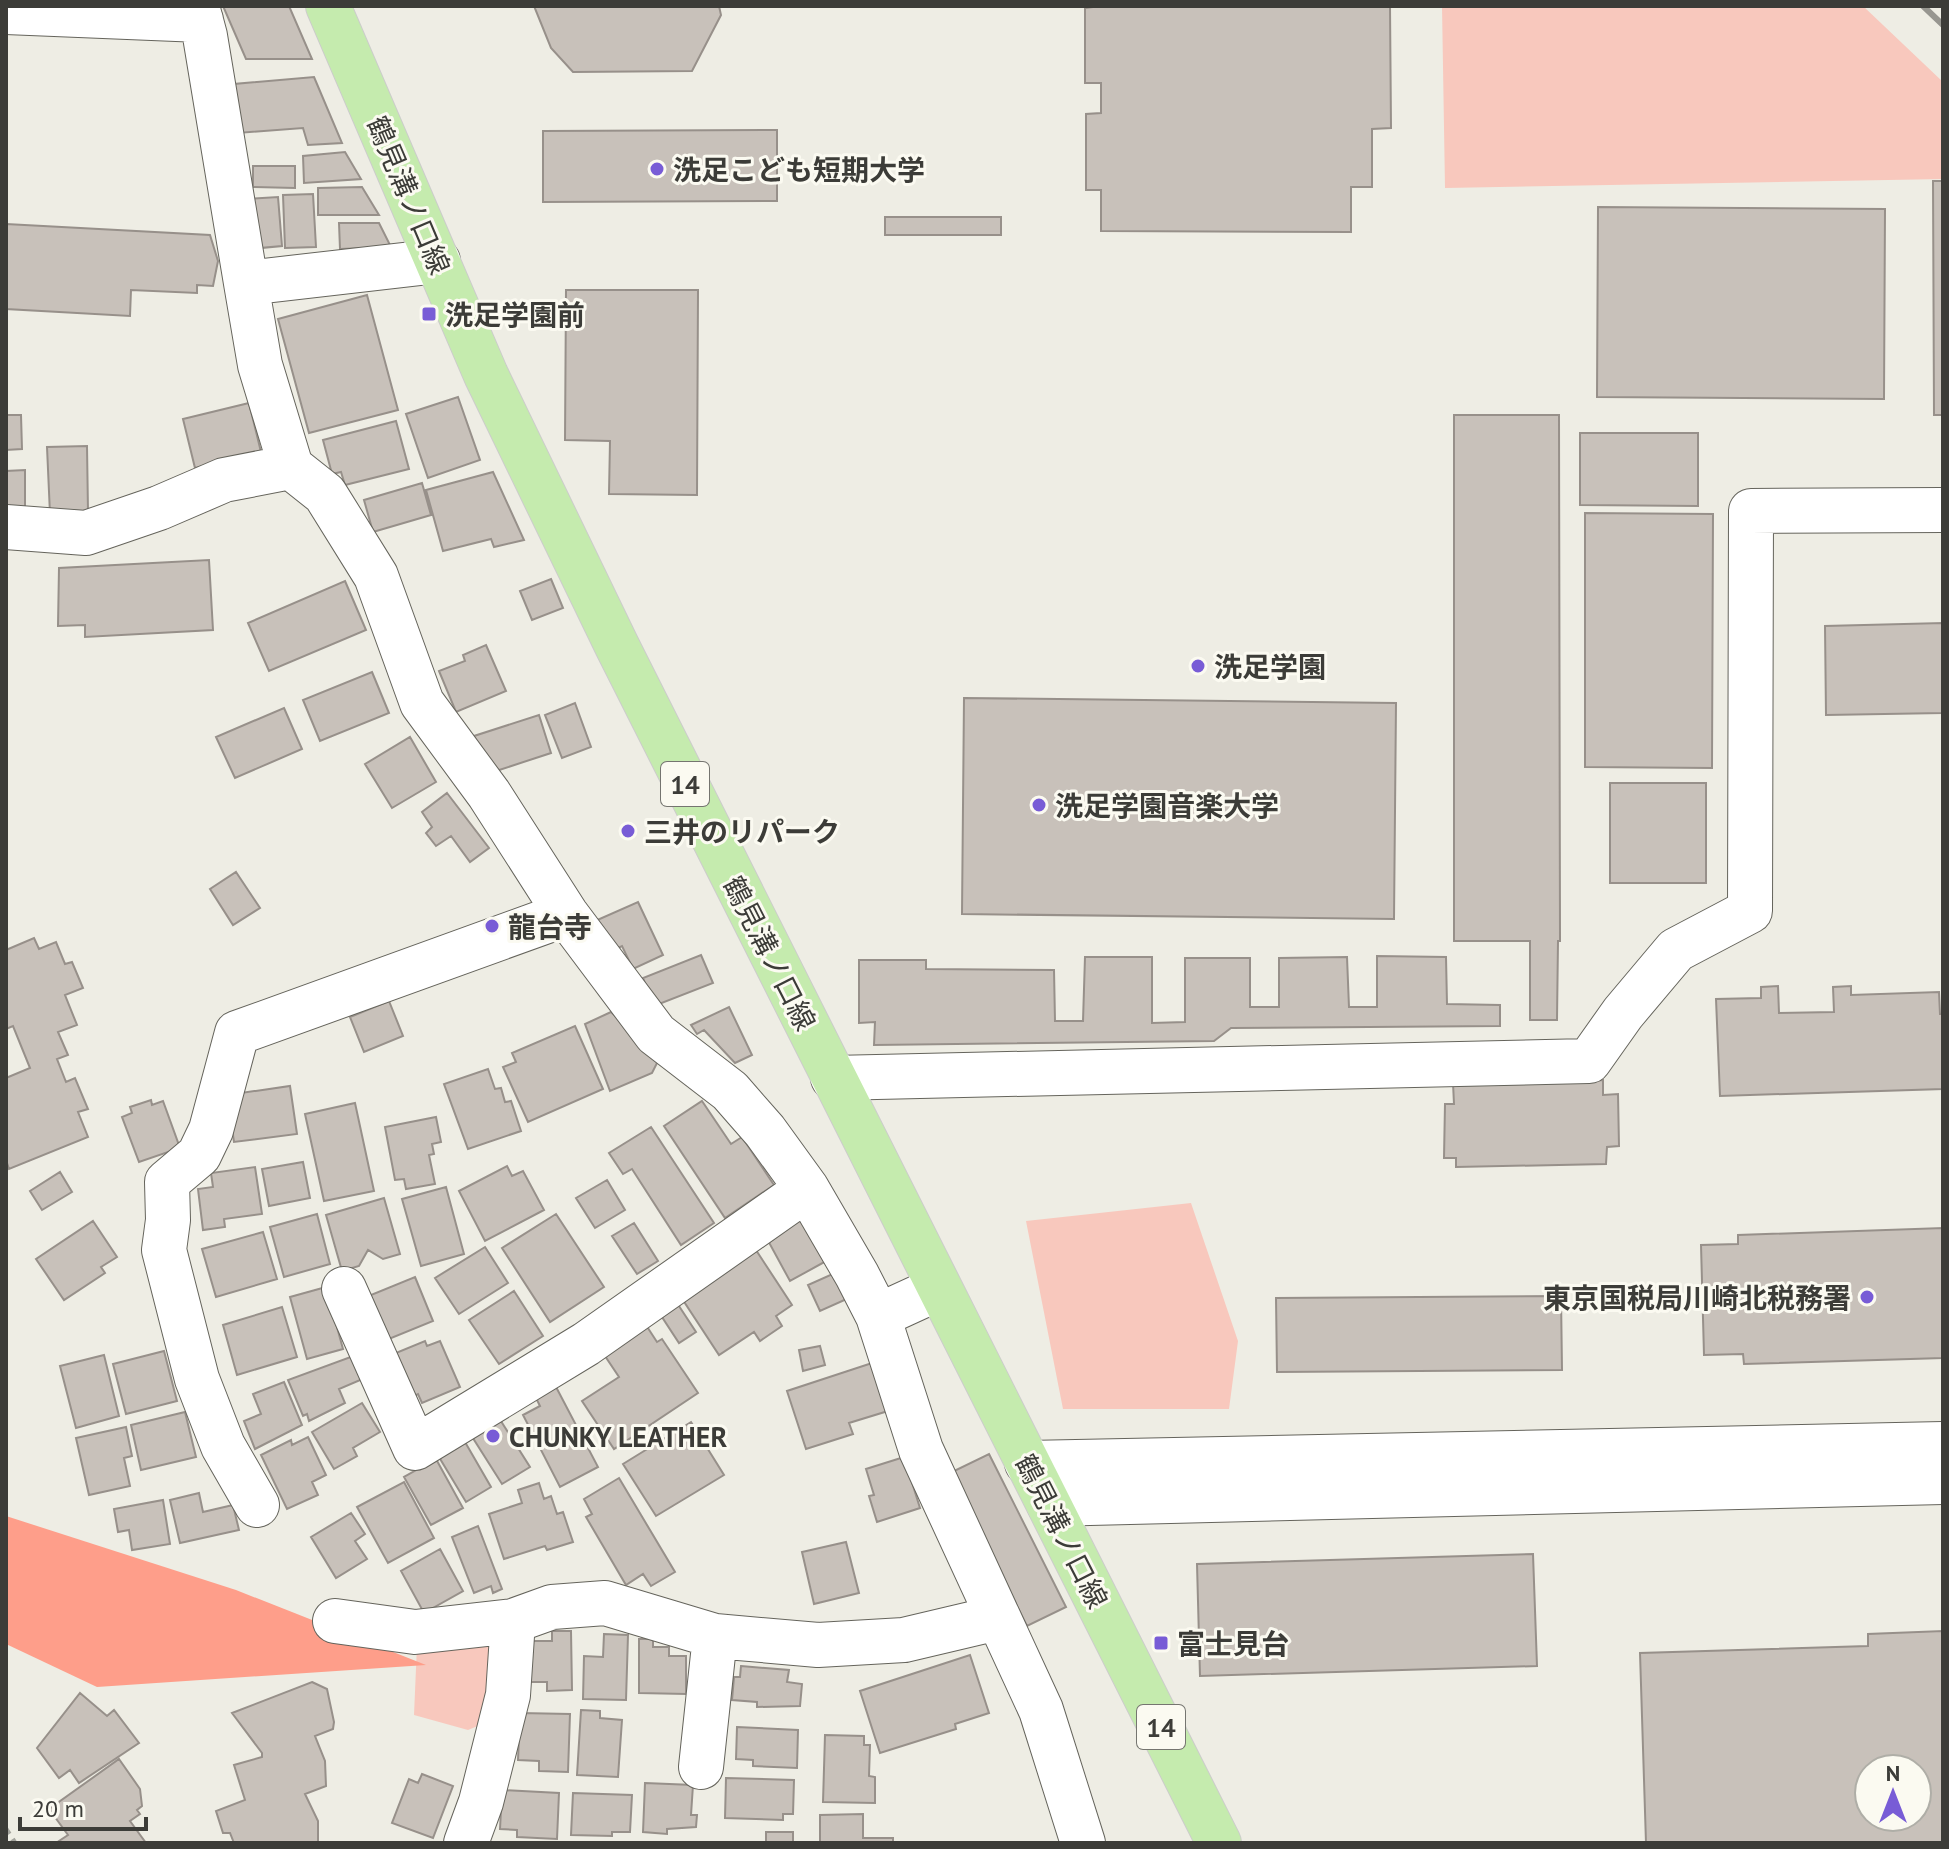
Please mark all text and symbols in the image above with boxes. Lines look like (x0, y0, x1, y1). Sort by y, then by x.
street label: 鶴見溝ノ口線 (359, 110, 459, 280)
place label: 洗足こども短期大学 (673, 151, 925, 188)
marker: 洗足こども短期大学 (648, 160, 666, 178)
place label: 洗足学園前 (445, 296, 585, 333)
marker: 洗足学園前 (420, 305, 438, 323)
place label: 洗足学園 (1214, 648, 1326, 685)
marker: 洗足学園 (1189, 657, 1207, 675)
road number: 14 (661, 762, 709, 806)
place label: 洗足学園音楽大学 (1055, 787, 1279, 824)
marker: 洗足学園音楽大学 (1030, 796, 1048, 814)
place label: 三井のリパーク (644, 813, 840, 850)
marker: 三井のリパーク (619, 822, 637, 840)
street label: 鶴見溝ノ口線 (715, 870, 825, 1036)
place label: 龍台寺 (508, 908, 592, 945)
marker: 龍台寺 (483, 917, 501, 935)
place label: 東京国税局川崎北税務署 (1543, 1279, 1851, 1316)
marker: 東京国税局川崎北税務署 (1858, 1288, 1876, 1306)
place label: CHUNKY LEATHER (509, 1418, 727, 1455)
marker: CHUNKY LEATHER (484, 1427, 502, 1445)
street label: 鶴見溝ノ口線 (1007, 1448, 1117, 1614)
place label: 富士見台 (1177, 1625, 1289, 1662)
marker: 富士見台 (1152, 1634, 1170, 1652)
road number: 14 (1137, 1705, 1185, 1749)
north arrow (1853, 1753, 1933, 1833)
text: N (1886, 1759, 1900, 1787)
scale bar (20, 1781, 146, 1831)
text: 20 m (32, 1793, 84, 1824)

